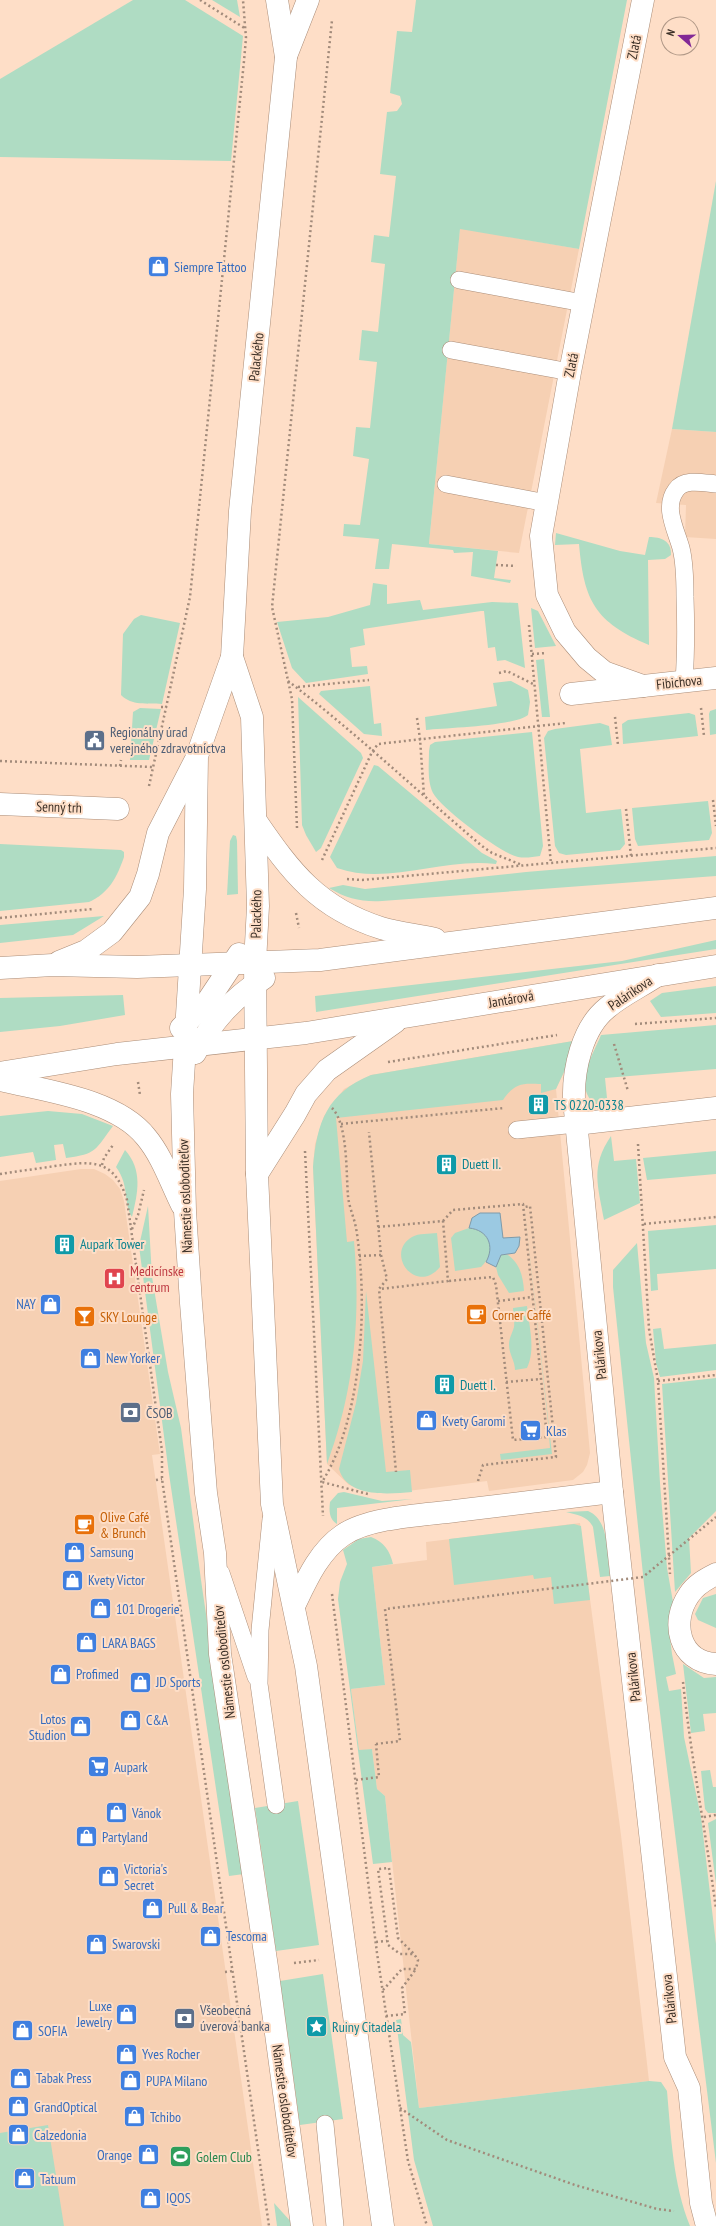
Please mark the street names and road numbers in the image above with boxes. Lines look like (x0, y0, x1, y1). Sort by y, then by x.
street label: Zlatá (623, 33, 645, 61)
street label: Palackého (245, 332, 267, 382)
street label: Zlatá (560, 351, 582, 379)
street label: Fibichova (655, 671, 703, 693)
street label: Senný trh (36, 797, 82, 817)
street label: Palackého (247, 890, 265, 938)
street label: Palárikova (604, 972, 656, 1014)
street label: Jantárová (486, 986, 535, 1012)
street label: Námestie osloboditeľov (174, 1138, 196, 1253)
street label: Palárikova (587, 1329, 611, 1381)
street label: Námestie osloboditeľov (209, 1604, 239, 1720)
street label: Palárikova (621, 1651, 645, 1703)
street label: Palárikova (657, 1973, 681, 2025)
street label: Námestie osloboditeľov (268, 2043, 302, 2159)

